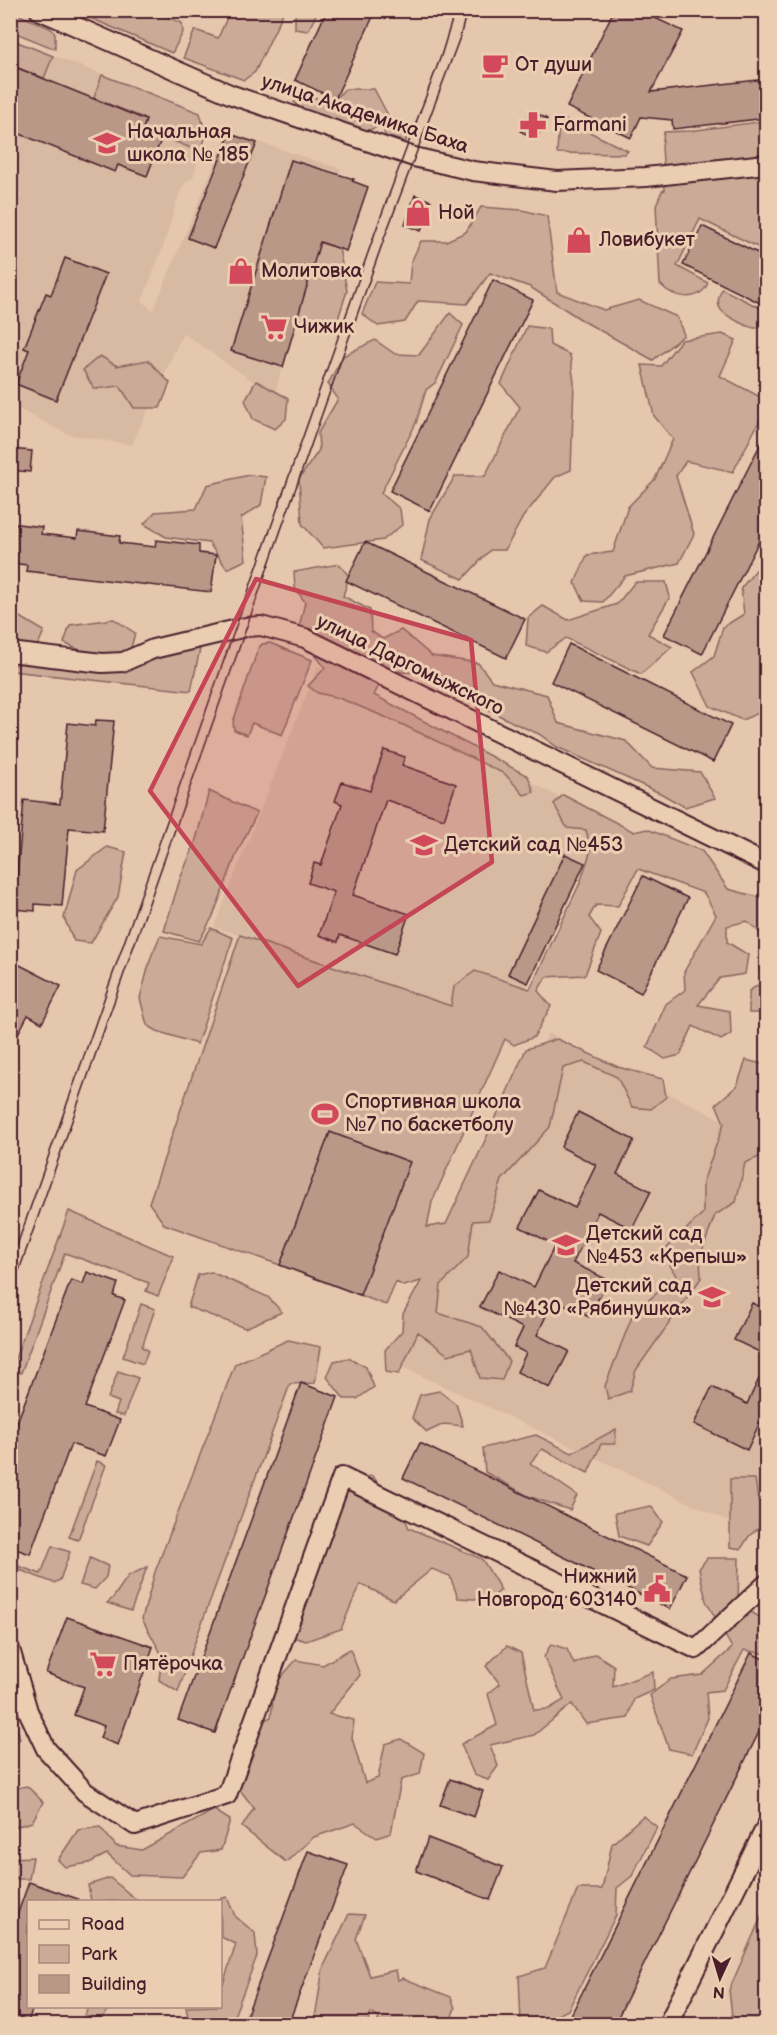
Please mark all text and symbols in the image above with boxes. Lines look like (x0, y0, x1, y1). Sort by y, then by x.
cafe icon: От души (480, 50, 510, 80)
place label: От души (515, 53, 592, 77)
street label: улица Академика Баха (258, 69, 472, 159)
pharmacy icon: Farmani (518, 110, 548, 140)
place label: Farmani (553, 113, 627, 137)
place label: Начальная школа № 185 (127, 120, 249, 167)
school or university icon: Начальная школа № 185 (92, 128, 122, 158)
shop icon: Ной (403, 198, 433, 228)
place label: Ной (438, 201, 475, 225)
shop icon: Ловибукет (564, 225, 594, 255)
place label: Ловибукет (598, 228, 696, 252)
shop icon: Молитовка (226, 256, 256, 286)
place label: Молитовка (261, 259, 363, 283)
supermarket icon: Чижик (259, 312, 289, 342)
place label: Чижик (294, 315, 355, 339)
street label: улица Даргомыжского (313, 609, 507, 721)
school or university icon: Детский сад №453 (409, 830, 439, 860)
place label: Детский сад №453 (444, 833, 623, 857)
place label: Спортивная школа №7 по баскетболу (345, 1090, 521, 1137)
sports icon: Спортивная школа №7 по баскетболу (310, 1099, 340, 1129)
place label: Детский сад №453 «Крепыш» (586, 1222, 747, 1269)
school or university icon: Детский сад №453 «Крепыш» (551, 1230, 581, 1260)
place label: Детский сад №430 «Рябинушка» (503, 1274, 692, 1321)
school or university icon: Детский сад №430 «Рябинушка» (697, 1282, 727, 1312)
place label: Нижний Новгород 603140 (477, 1565, 637, 1612)
public building icon: Нижний Новгород 603140 (642, 1574, 672, 1604)
supermarket icon: Пятёрочка (88, 1649, 118, 1679)
place label: Пятёрочка (123, 1652, 223, 1676)
legend (27, 1900, 222, 2008)
text: Road (81, 1914, 125, 1935)
text: Park (81, 1944, 117, 1965)
north arrow (690, 1948, 750, 2008)
text: Building (81, 1974, 147, 1995)
text: N (712, 1982, 726, 2001)

